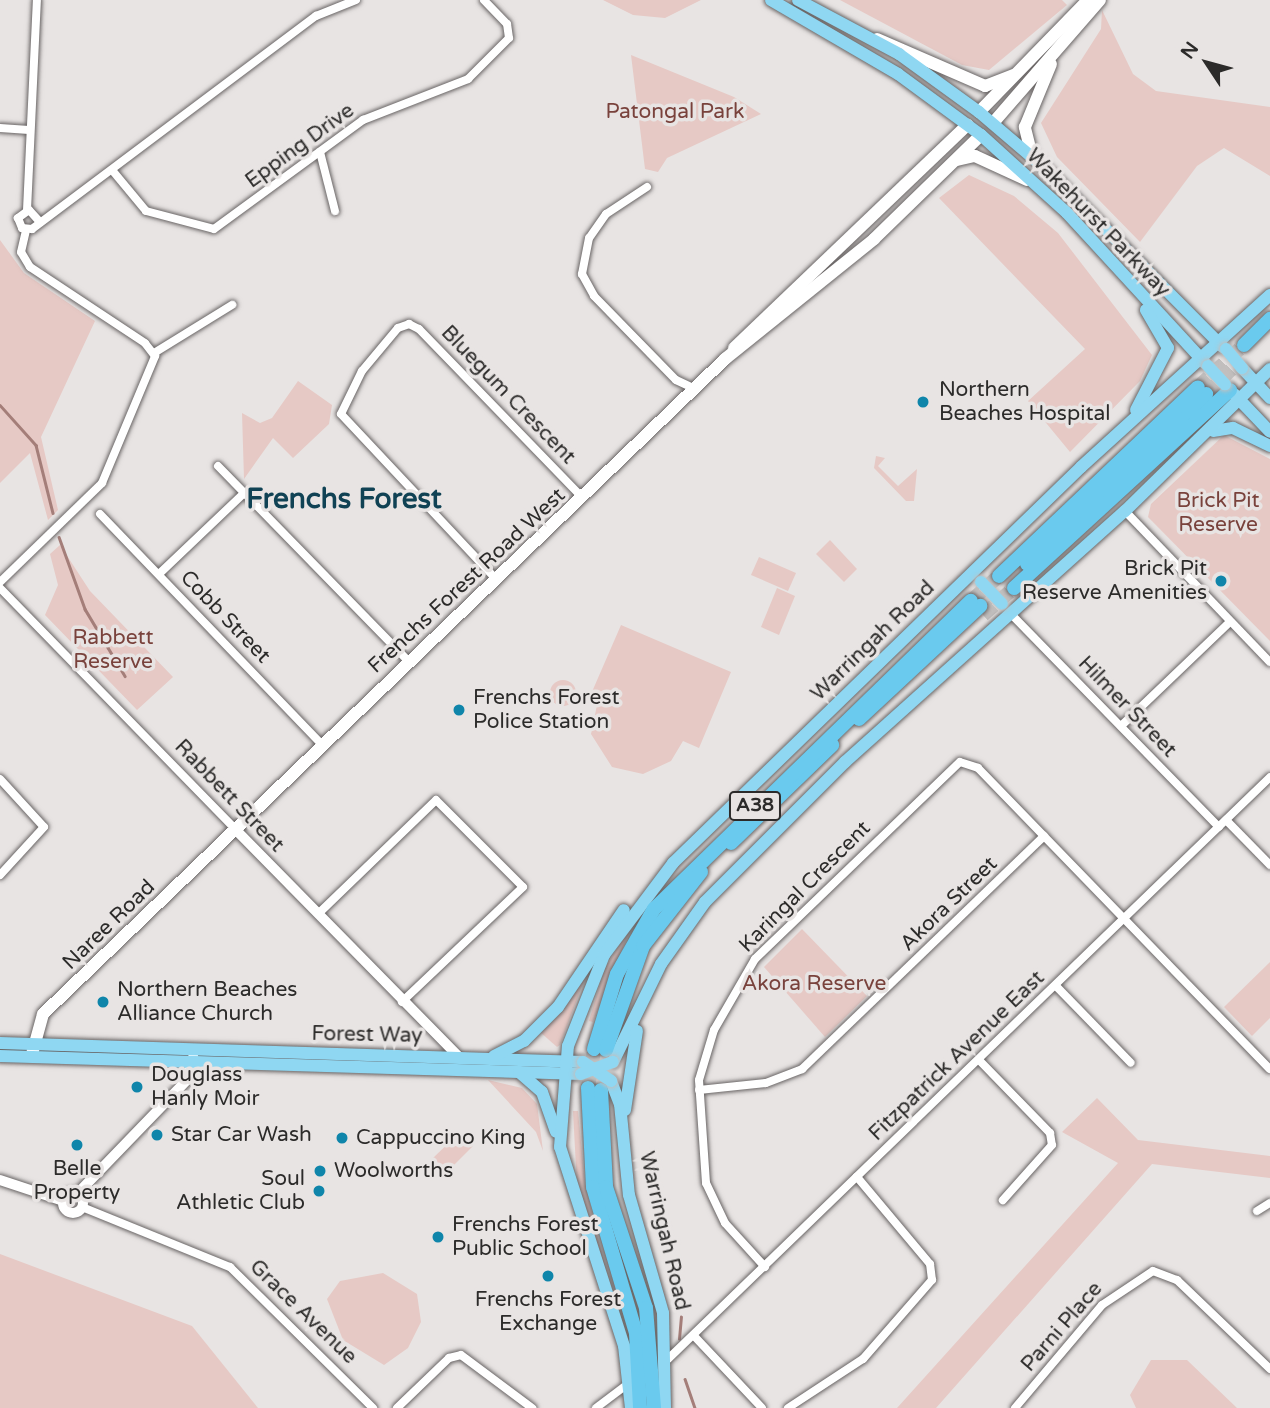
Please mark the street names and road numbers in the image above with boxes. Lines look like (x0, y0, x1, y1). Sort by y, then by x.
street label: Epping Drive (241, 98, 359, 194)
street label: Wakehurst Parkway (1021, 144, 1175, 302)
street label: Bluegum Crescent (435, 321, 581, 469)
street label: Frenchs Forest Road West (363, 483, 571, 679)
street label: Cobb Street (175, 565, 275, 669)
street label: Warringah Road (806, 576, 940, 706)
street label: Hilmer Street (1073, 651, 1181, 763)
street label: Rabbett Street (169, 734, 289, 858)
road number: A38 (729, 790, 781, 821)
street label: Karingal Crescent (734, 816, 876, 958)
street label: Akora Street (895, 852, 1003, 956)
street label: Naree Road (58, 875, 160, 975)
street label: Fitzpatrick Avenue East (864, 966, 1050, 1146)
street label: Forest Way (311, 1021, 423, 1049)
street label: Warringah Road (633, 1149, 695, 1313)
street label: Grace Avenue (244, 1255, 362, 1369)
street label: Parni Place (1016, 1277, 1108, 1377)

